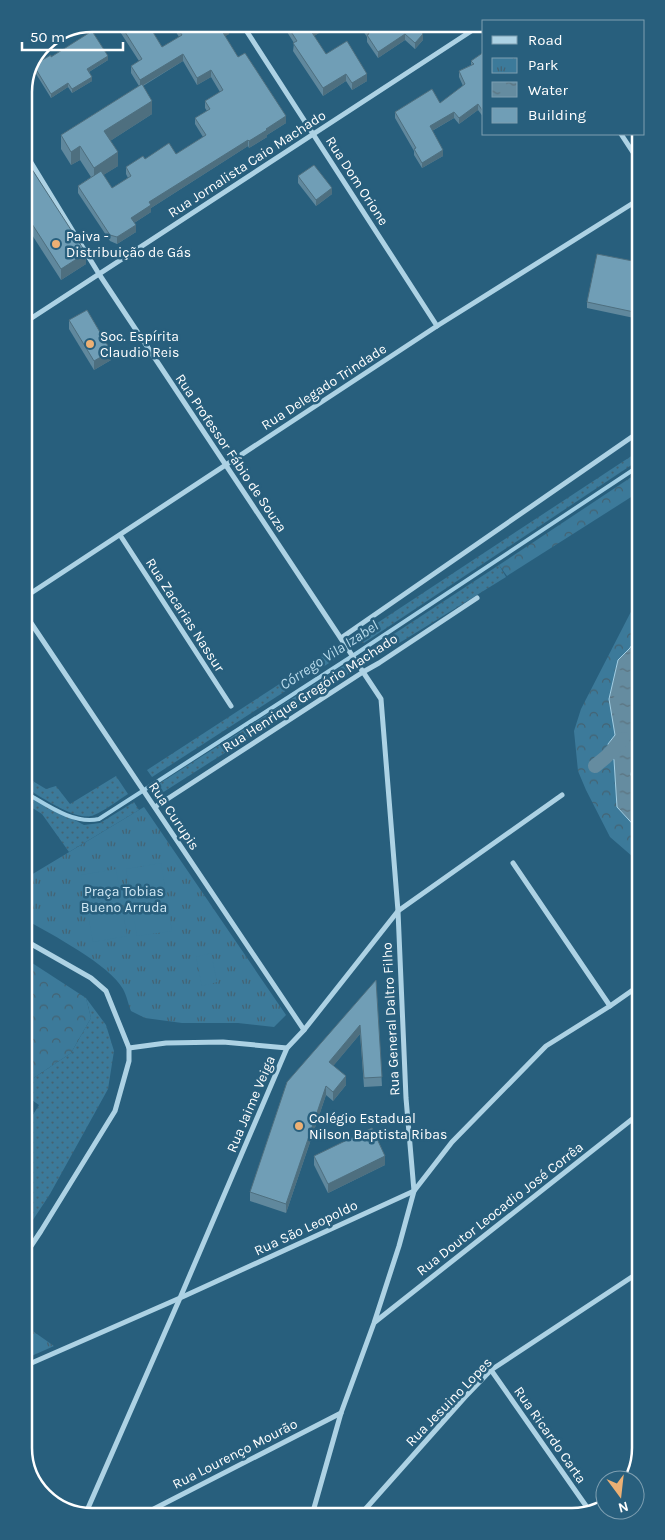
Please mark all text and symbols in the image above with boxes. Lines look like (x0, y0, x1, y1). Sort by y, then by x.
scale bar (22, 20, 124, 52)
legend (482, 20, 645, 135)
text: 50 m (30, 28, 65, 46)
text: Road (528, 31, 563, 49)
text: Park (528, 56, 558, 74)
text: Water (528, 81, 569, 99)
text: Building (528, 106, 586, 124)
street label: Rua Jornalista Caio Machado (165, 107, 329, 221)
street label: Rua Dom Orione (322, 133, 392, 229)
place label: Paiva - Distribuição de Gás (66, 228, 191, 261)
marker: Paiva - Distribuição de Gás (50, 238, 62, 250)
place label: Soc. Espírita Claudio Reis (100, 328, 179, 361)
marker: Soc. Espírita Claudio Reis (84, 338, 96, 350)
street label: Rua Delegado Trindade (258, 340, 390, 434)
street label: Rua Professor Fábio de Souza (172, 371, 290, 535)
street label: Rua Zacarias Nassur (142, 555, 229, 676)
water label: Córrego Vila Izabel (276, 616, 382, 693)
street label: Rua Henrique Gregório Machado (219, 630, 401, 756)
street label: Rua Curupis (145, 779, 203, 853)
park label: Praça Tobias Bueno Arruda (81, 883, 167, 916)
street label: Rua General Daltro Filho (378, 942, 404, 1096)
street label: Rua Jaime Veiga (223, 1053, 279, 1155)
place label: Colégio Estadual Nilson Baptista Ribas (309, 1110, 447, 1143)
marker: Colégio Estadual Nilson Baptista Ribas (293, 1120, 305, 1132)
street label: Rua Doutor Leocadio José Corrêa (413, 1139, 587, 1279)
street label: Rua São Leopoldo (252, 1197, 360, 1259)
street label: Rua Jesuino Lopes (402, 1354, 496, 1450)
street label: Rua Ricardo Carta (510, 1383, 590, 1487)
street label: Rua Lourenço Mourão (170, 1415, 300, 1493)
north arrow (595, 1470, 645, 1520)
text: N (616, 1498, 630, 1517)

